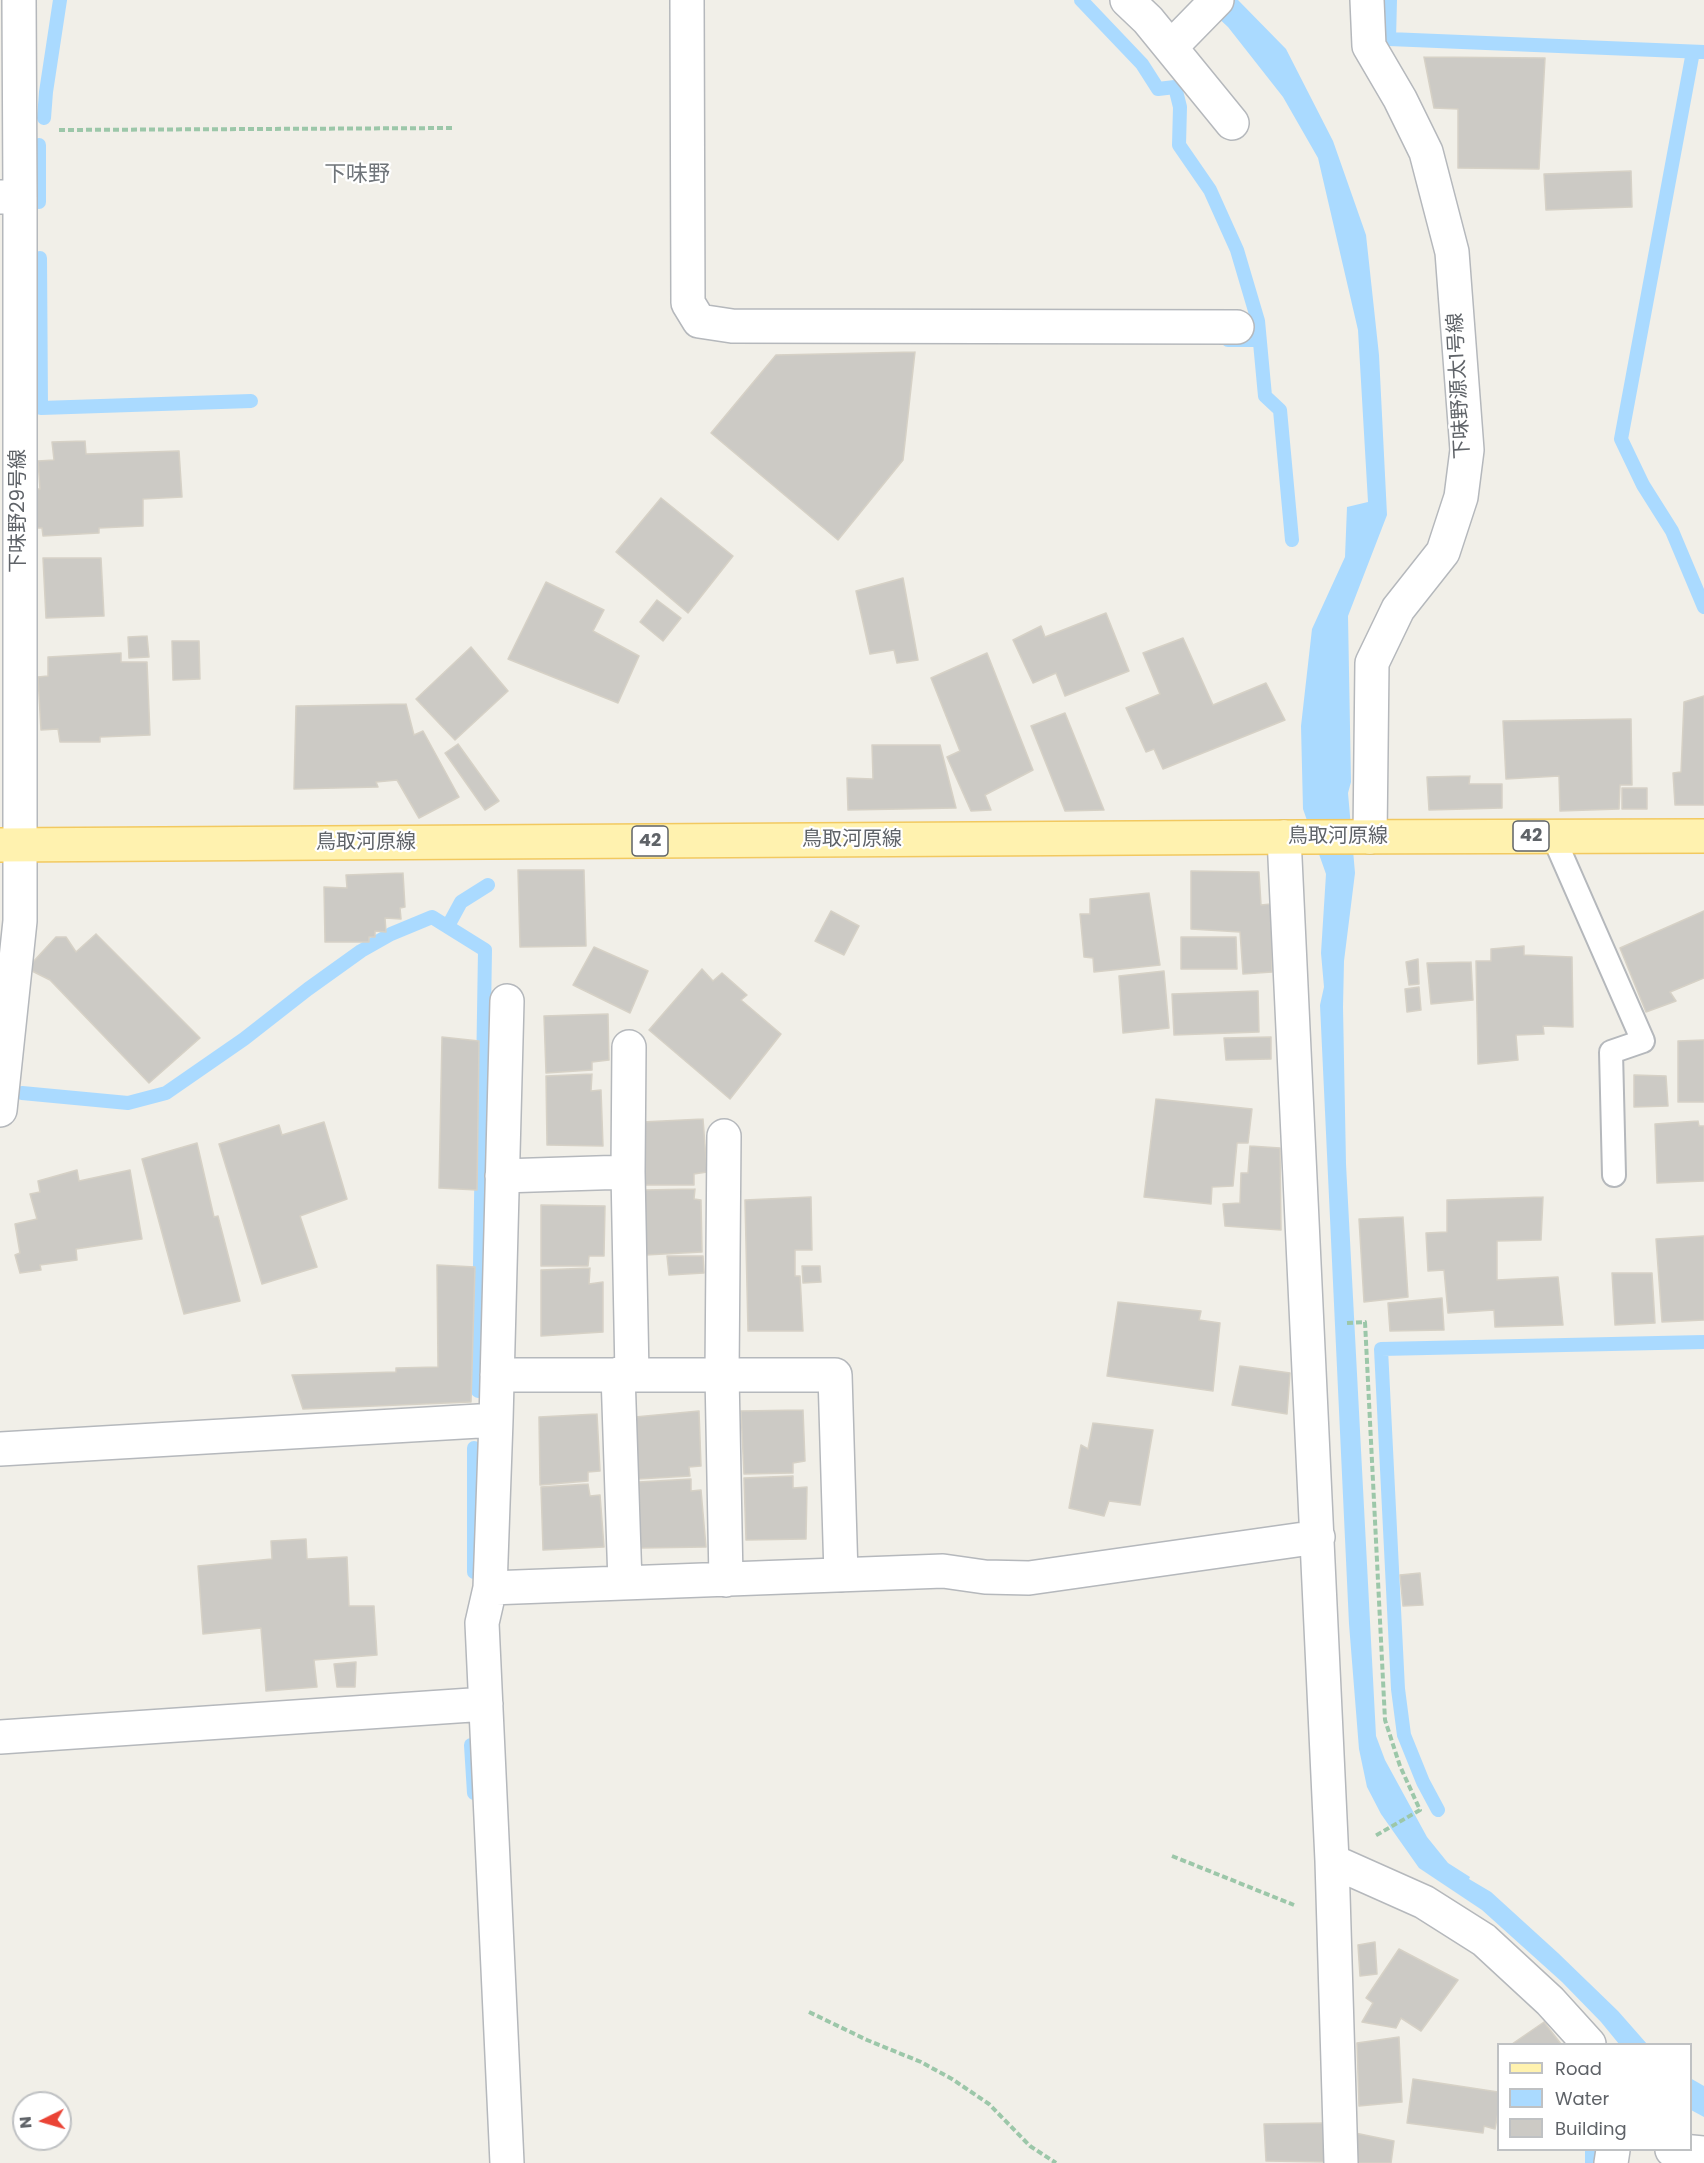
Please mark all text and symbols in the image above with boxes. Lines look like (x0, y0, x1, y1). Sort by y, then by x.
district label: 下味野 (324, 162, 390, 188)
street label: 下味野源太1号線 (1444, 312, 1476, 460)
street label: 下味野29号線 (7, 449, 31, 573)
road number: 42 (1513, 821, 1549, 851)
street label: 鳥取河原線 (1288, 825, 1388, 849)
road number: 42 (632, 826, 668, 856)
street label: 鳥取河原線 (802, 828, 902, 852)
street label: 鳥取河原線 (316, 831, 416, 855)
legend (1497, 2043, 1692, 2151)
text: Road (1555, 2056, 1602, 2081)
text: Water (1555, 2086, 1609, 2111)
north arrow (12, 2091, 72, 2151)
text: N (14, 2115, 38, 2129)
text: Building (1555, 2116, 1627, 2141)

